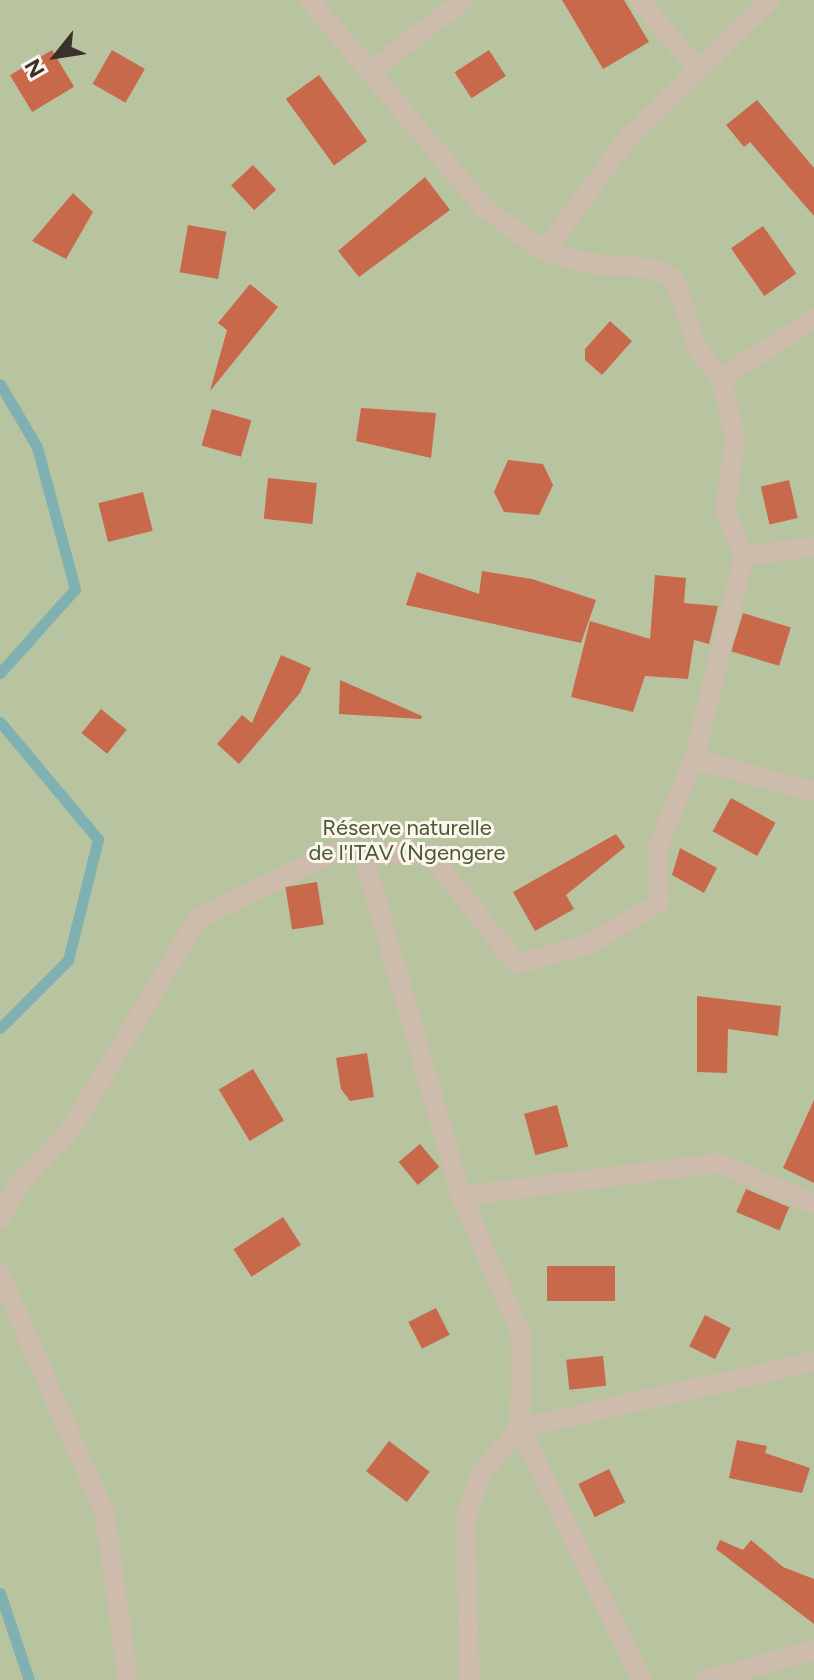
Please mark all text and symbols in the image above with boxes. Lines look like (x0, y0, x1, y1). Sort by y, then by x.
north arrow (16, 16, 96, 96)
text: N (19, 54, 51, 82)
park label: Réserve naturelle de l'ITAV (Ngengere (308, 814, 506, 866)

